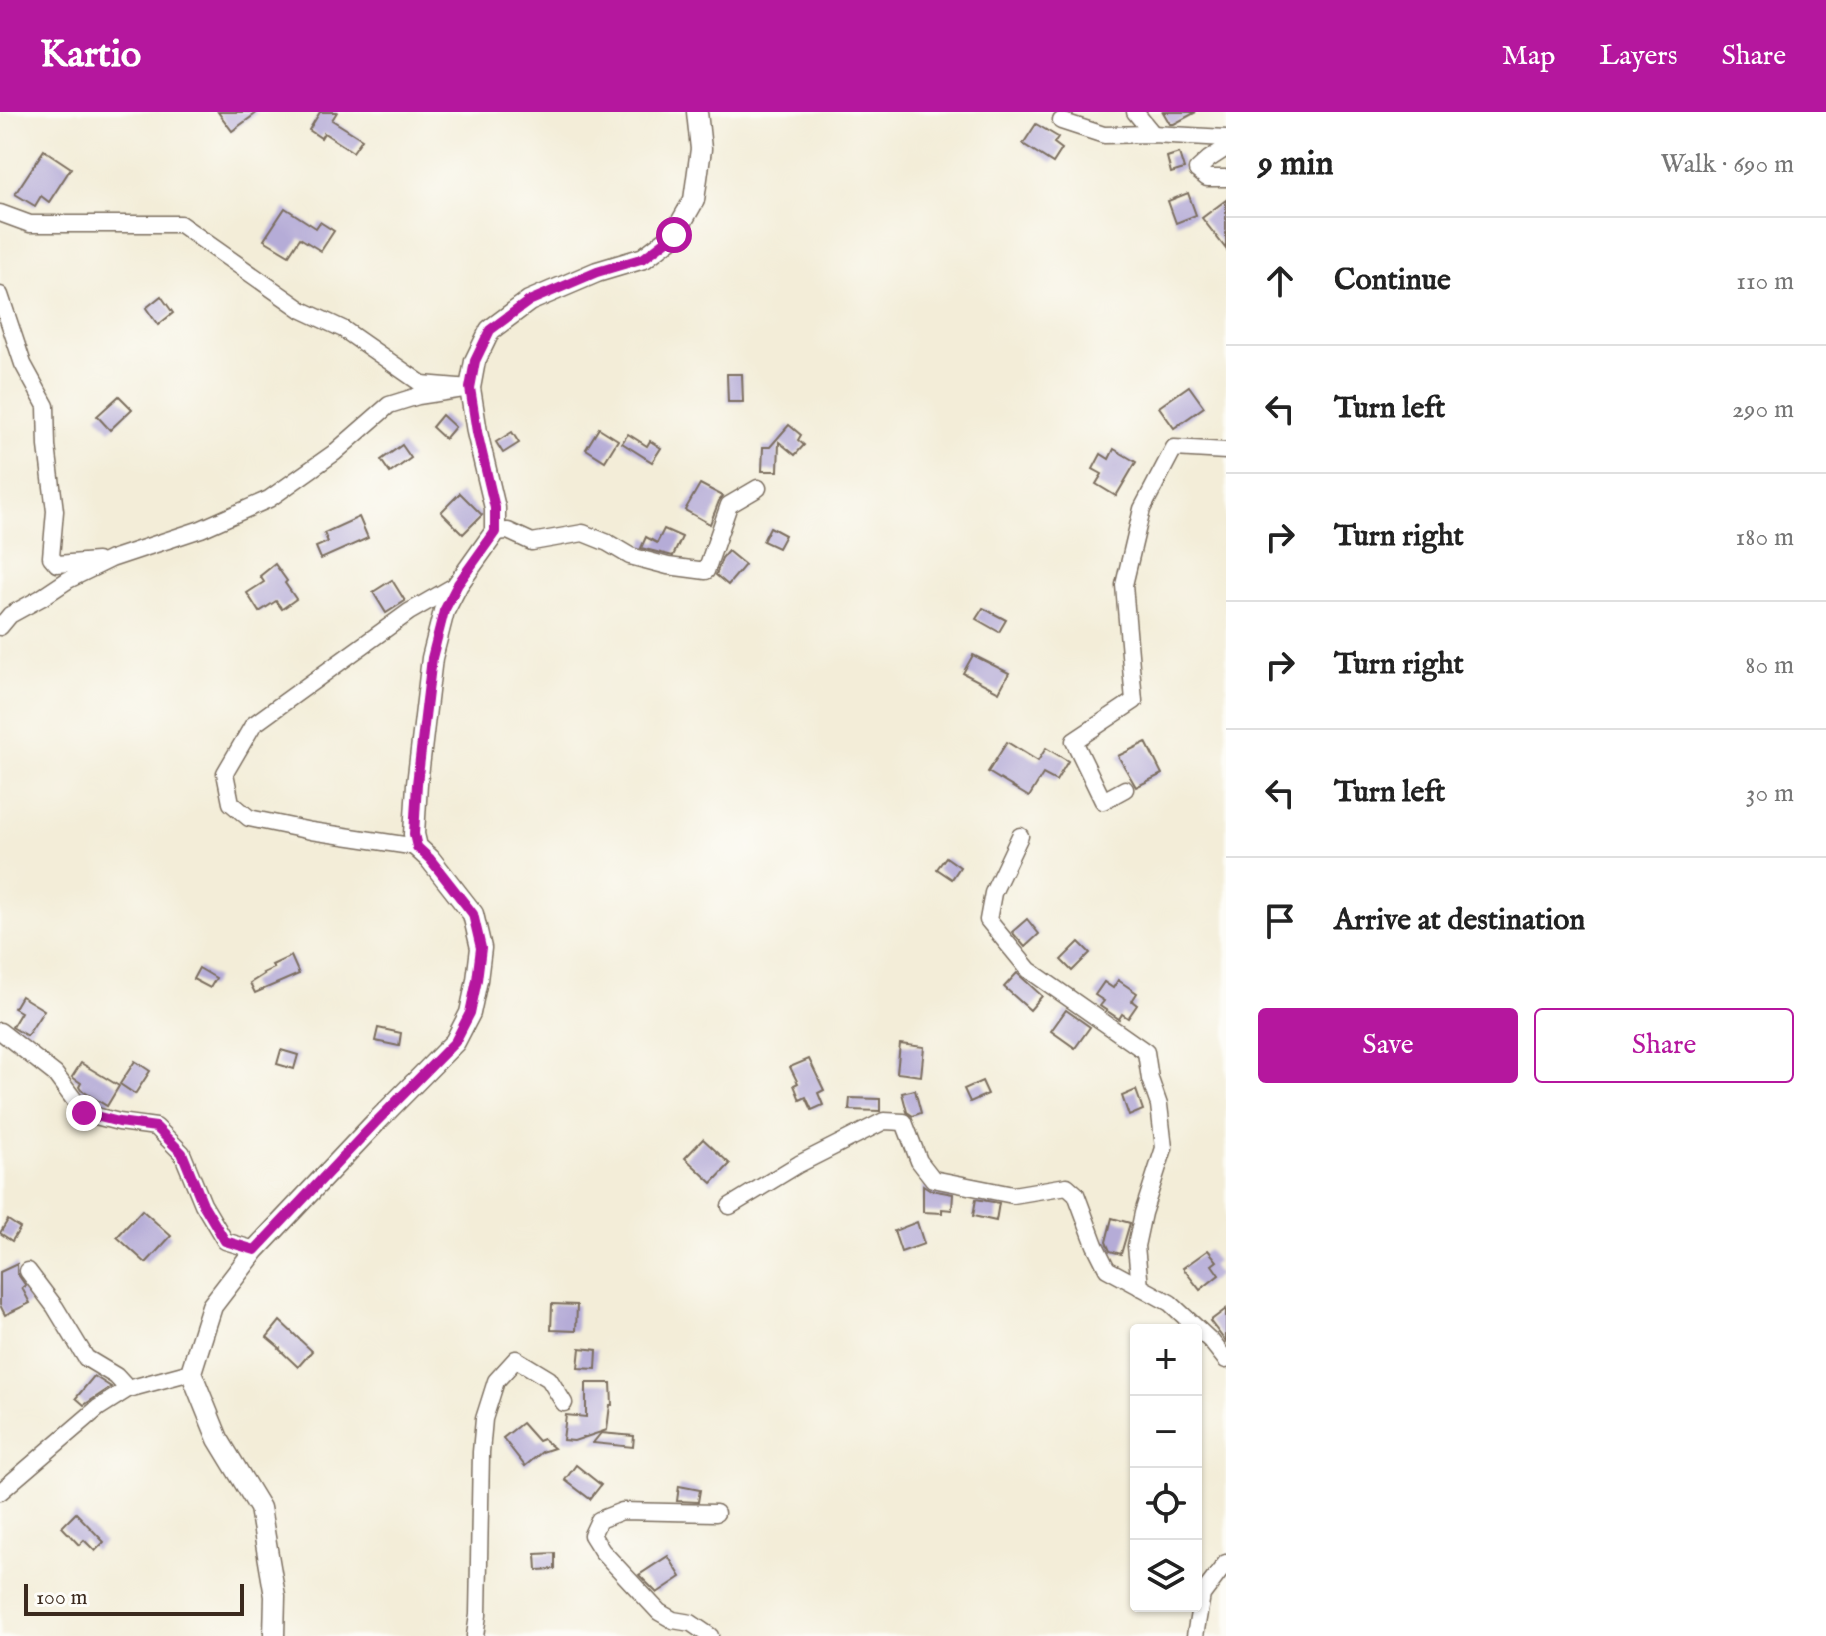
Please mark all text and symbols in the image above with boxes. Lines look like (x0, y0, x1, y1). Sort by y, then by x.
text: Kartio (40, 32, 141, 80)
text: Map (1502, 39, 1555, 74)
text: Layers (1599, 39, 1678, 74)
text: Share (1722, 39, 1786, 74)
text: 9 min (1258, 143, 1334, 186)
text: Walk · 690 m (1661, 148, 1794, 181)
route start (656, 217, 692, 253)
icon: ahead (1258, 259, 1302, 303)
text: Continue (1334, 262, 1451, 300)
text: 110 m (1736, 265, 1794, 298)
icon: left (1258, 387, 1302, 431)
text: Turn left (1334, 390, 1445, 428)
text: 290 m (1732, 393, 1794, 426)
icon: right (1258, 515, 1302, 559)
text: Turn right (1334, 518, 1464, 556)
text: 180 m (1736, 521, 1794, 554)
icon: right (1258, 643, 1302, 687)
text: Turn right (1334, 646, 1464, 684)
text: 80 m (1745, 649, 1794, 682)
icon: left (1258, 771, 1302, 815)
text: Turn left (1334, 774, 1445, 812)
text: 30 m (1746, 777, 1794, 810)
icon: arrive (1258, 899, 1302, 943)
text: Arrive at destination (1334, 902, 1585, 940)
button: Save (1258, 1008, 1518, 1083)
button: Share (1534, 1008, 1794, 1083)
route end (66, 1095, 102, 1131)
map controls (1130, 1324, 1202, 1612)
button: + (1130, 1324, 1202, 1396)
button: − (1130, 1396, 1202, 1468)
button: locate (1130, 1468, 1202, 1540)
button: layers (1130, 1540, 1202, 1612)
scale bar (24, 1580, 244, 1616)
text: 100 m (36, 1584, 88, 1612)

